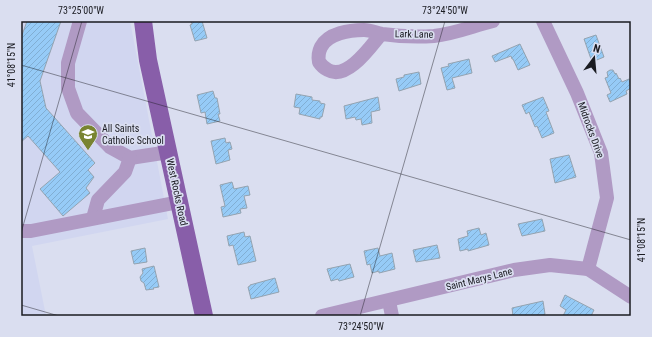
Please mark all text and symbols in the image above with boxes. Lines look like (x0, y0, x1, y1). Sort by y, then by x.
text: 73°25'00"W (58, 5, 104, 16)
text: 73°24'50"W (422, 5, 468, 16)
street label: Lark Lane (395, 28, 434, 40)
north arrow (574, 38, 614, 78)
text: N (592, 42, 602, 56)
text: 41°08'15"N (6, 43, 17, 87)
street label: Midrocks Drive (576, 101, 606, 160)
school or university icon: All Saints Catholic School (77, 123, 99, 151)
place label: All Saints Catholic School (102, 123, 164, 146)
street label: West Rocks Road (165, 157, 189, 227)
text: 41°08'15"N (636, 218, 647, 262)
street label: Saint Marys Lane (445, 265, 514, 293)
text: 73°24'50"W (338, 321, 384, 332)

